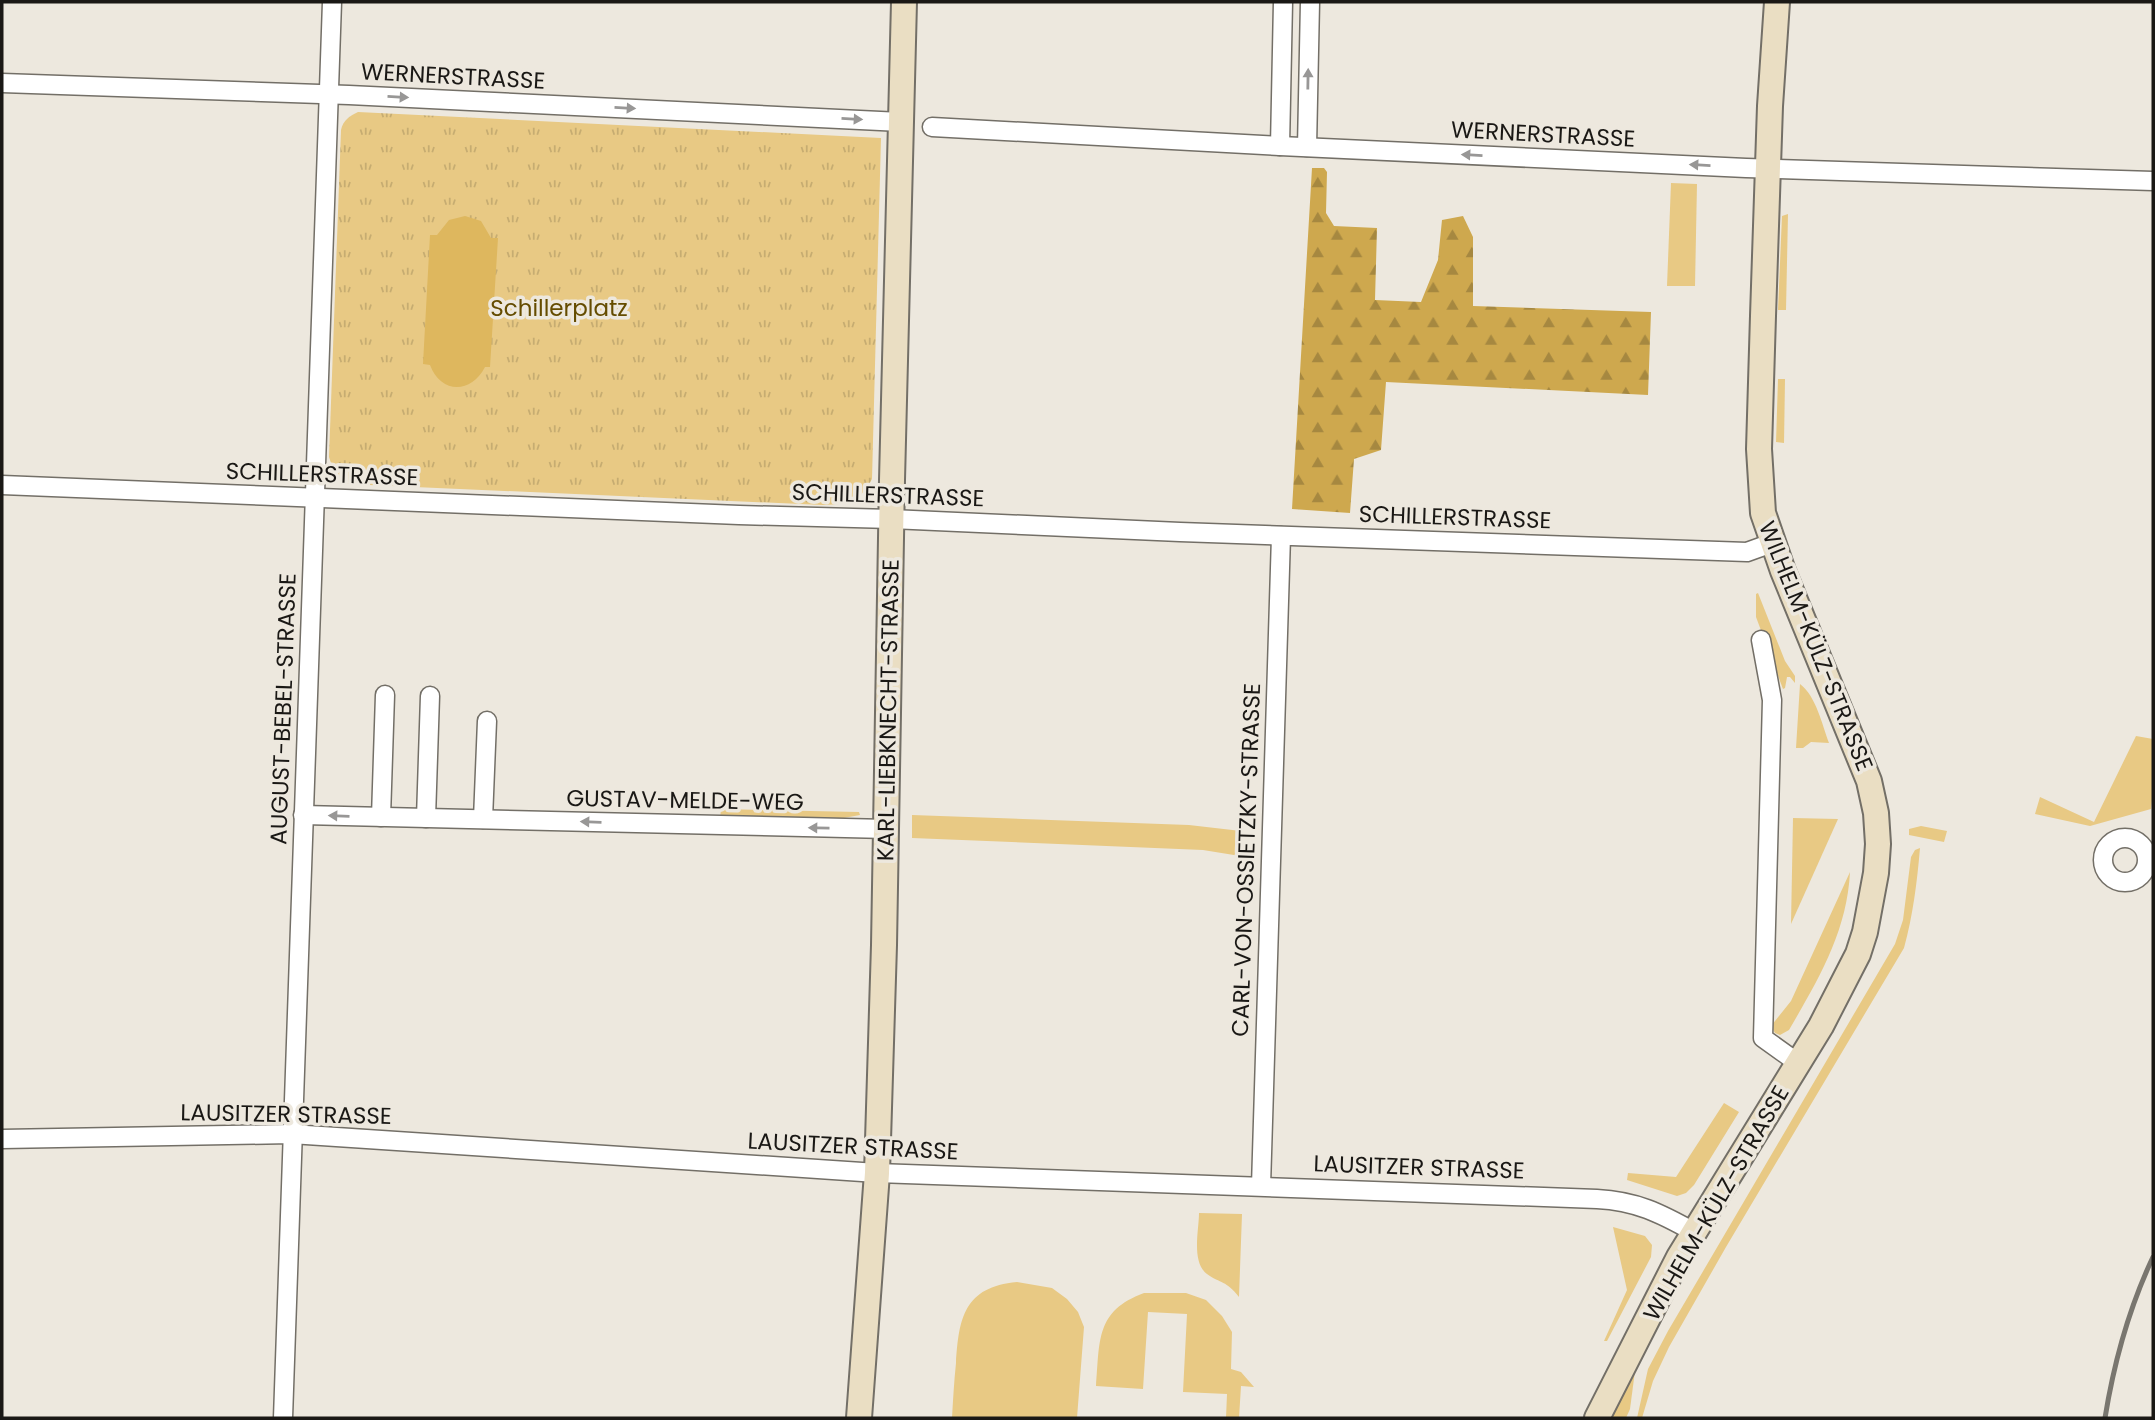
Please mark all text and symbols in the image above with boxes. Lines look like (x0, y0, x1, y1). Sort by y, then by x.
street label: WERNERSTRASSE (360, 55, 546, 97)
one-way arrow (1302, 68, 1314, 90)
one-way arrow (387, 92, 409, 103)
one-way arrow (614, 103, 636, 114)
street label: WERNERSTRASSE (1450, 113, 1636, 155)
one-way arrow (841, 114, 863, 125)
one-way arrow (1461, 150, 1483, 161)
one-way arrow (1688, 160, 1710, 171)
park label: Schillerplatz (490, 292, 628, 324)
street label: SCHILLERSTRASSE (225, 455, 419, 493)
street label: SCHILLERSTRASSE (791, 476, 985, 514)
street label: SCHILLERSTRASSE (1358, 498, 1552, 536)
street label: WILHELM-KÜLZ-STRASSE (1751, 516, 1881, 776)
street label: KARL-LIEBKNECHT-STRASSE (869, 559, 907, 861)
street label: AUGUST-BEBEL-STRASSE (262, 573, 304, 845)
street label: CARL-VON-OSSIETZKY-STRASSE (1224, 683, 1268, 1037)
street label: GUSTAV-MELDE-WEG (566, 782, 804, 818)
one-way arrow (328, 810, 350, 821)
one-way arrow (580, 817, 602, 828)
one-way arrow (807, 822, 829, 833)
street label: WILHELM-KÜLZ-STRASSE (1635, 1079, 1797, 1327)
street label: LAUSITZER STRASSE (180, 1096, 392, 1132)
street label: LAUSITZER STRASSE (747, 1124, 959, 1168)
street label: LAUSITZER STRASSE (1313, 1147, 1525, 1187)

